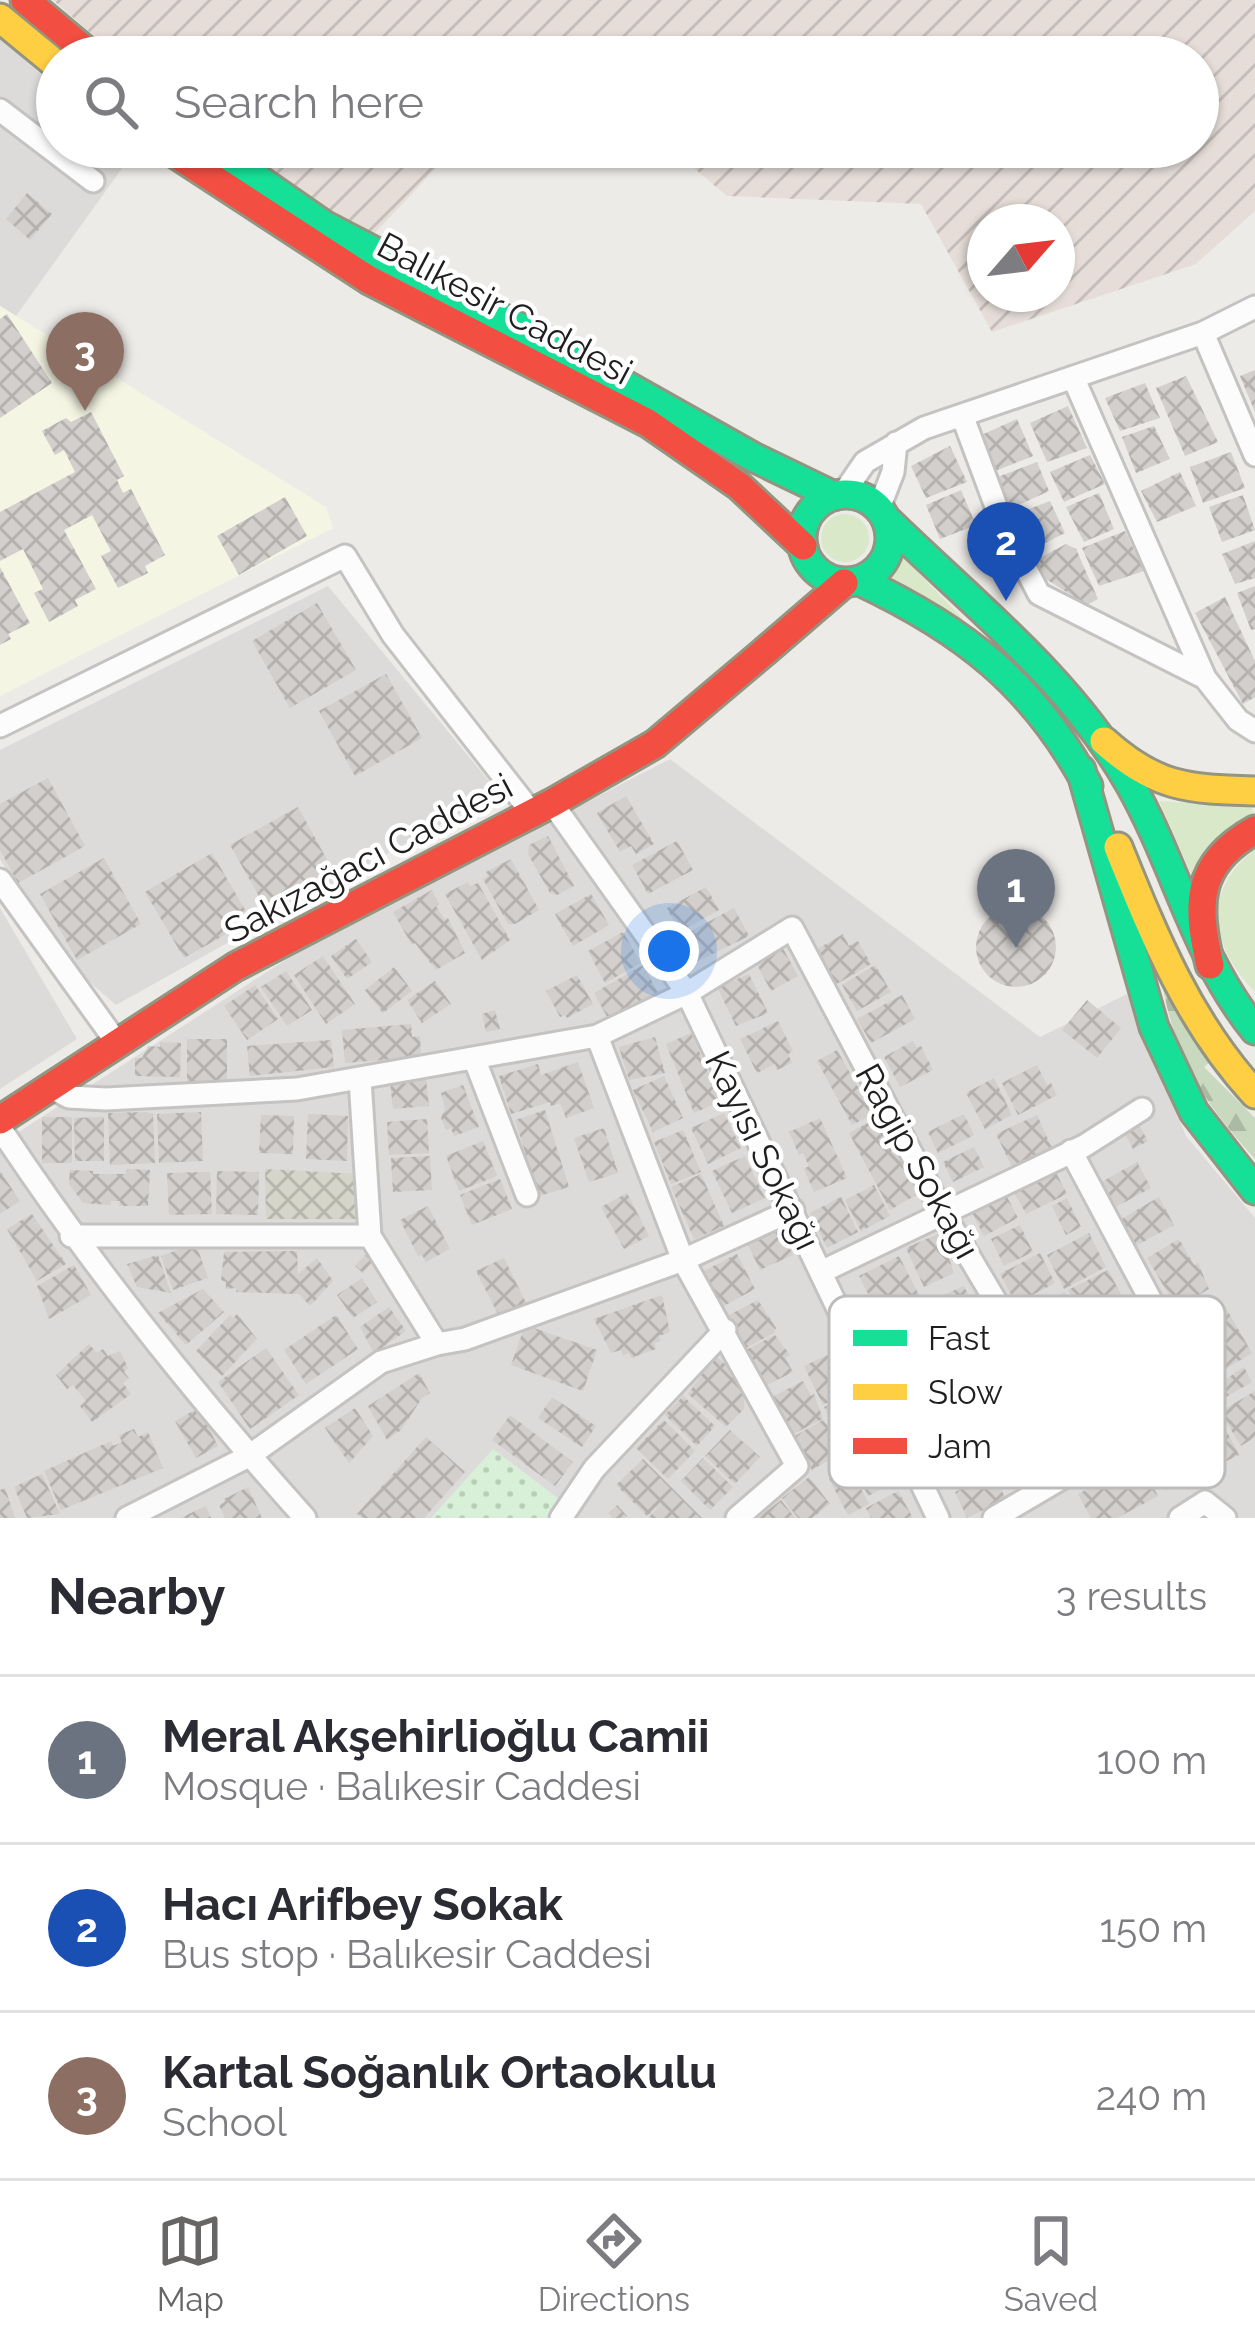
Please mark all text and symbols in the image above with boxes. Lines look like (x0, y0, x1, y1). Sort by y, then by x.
search box (36, 36, 1219, 168)
icon: search (78, 69, 144, 135)
text: Search here (174, 76, 424, 129)
north arrow (967, 204, 1075, 312)
street label: Balıkesir Caddesi (371, 223, 639, 393)
pin: 3 (46, 312, 124, 411)
pin: 2 (967, 502, 1045, 601)
street label: Sakızağacı Caddesi (217, 764, 519, 952)
pin: 1 (977, 849, 1055, 948)
your location (639, 921, 699, 981)
street label: Kayısı Sokağı (697, 1044, 829, 1256)
street label: Ragip Sokağı (847, 1056, 989, 1266)
legend (829, 1296, 1225, 1488)
text: Fast (928, 1319, 990, 1358)
text: Slow (928, 1373, 1003, 1412)
text: Jam (928, 1427, 992, 1466)
text: Nearby (48, 1566, 225, 1626)
text: 3 results (1056, 1573, 1207, 1619)
text: Meral Akşehirlioğlu Camii (162, 1710, 710, 1763)
text: 1 (77, 1737, 97, 1783)
text: 100 m (1097, 1737, 1207, 1783)
text: Mosque · Balıkesir Caddesi (162, 1763, 641, 1809)
text: Hacı Ari̇fbey Sokak (162, 1878, 563, 1931)
text: 2 (76, 1905, 98, 1951)
text: 150 m (1099, 1905, 1207, 1951)
text: Bus stop · Balıkesir Caddesi (162, 1931, 652, 1977)
text: Kartal Soğanlık Ortaokulu (162, 2046, 717, 2099)
text: 3 (76, 2073, 98, 2119)
text: 240 m (1096, 2073, 1207, 2119)
text: School (162, 2099, 287, 2145)
tab: Map (157, 2208, 224, 2319)
tab: Directions (538, 2208, 690, 2319)
tab: Saved (1004, 2208, 1098, 2319)

